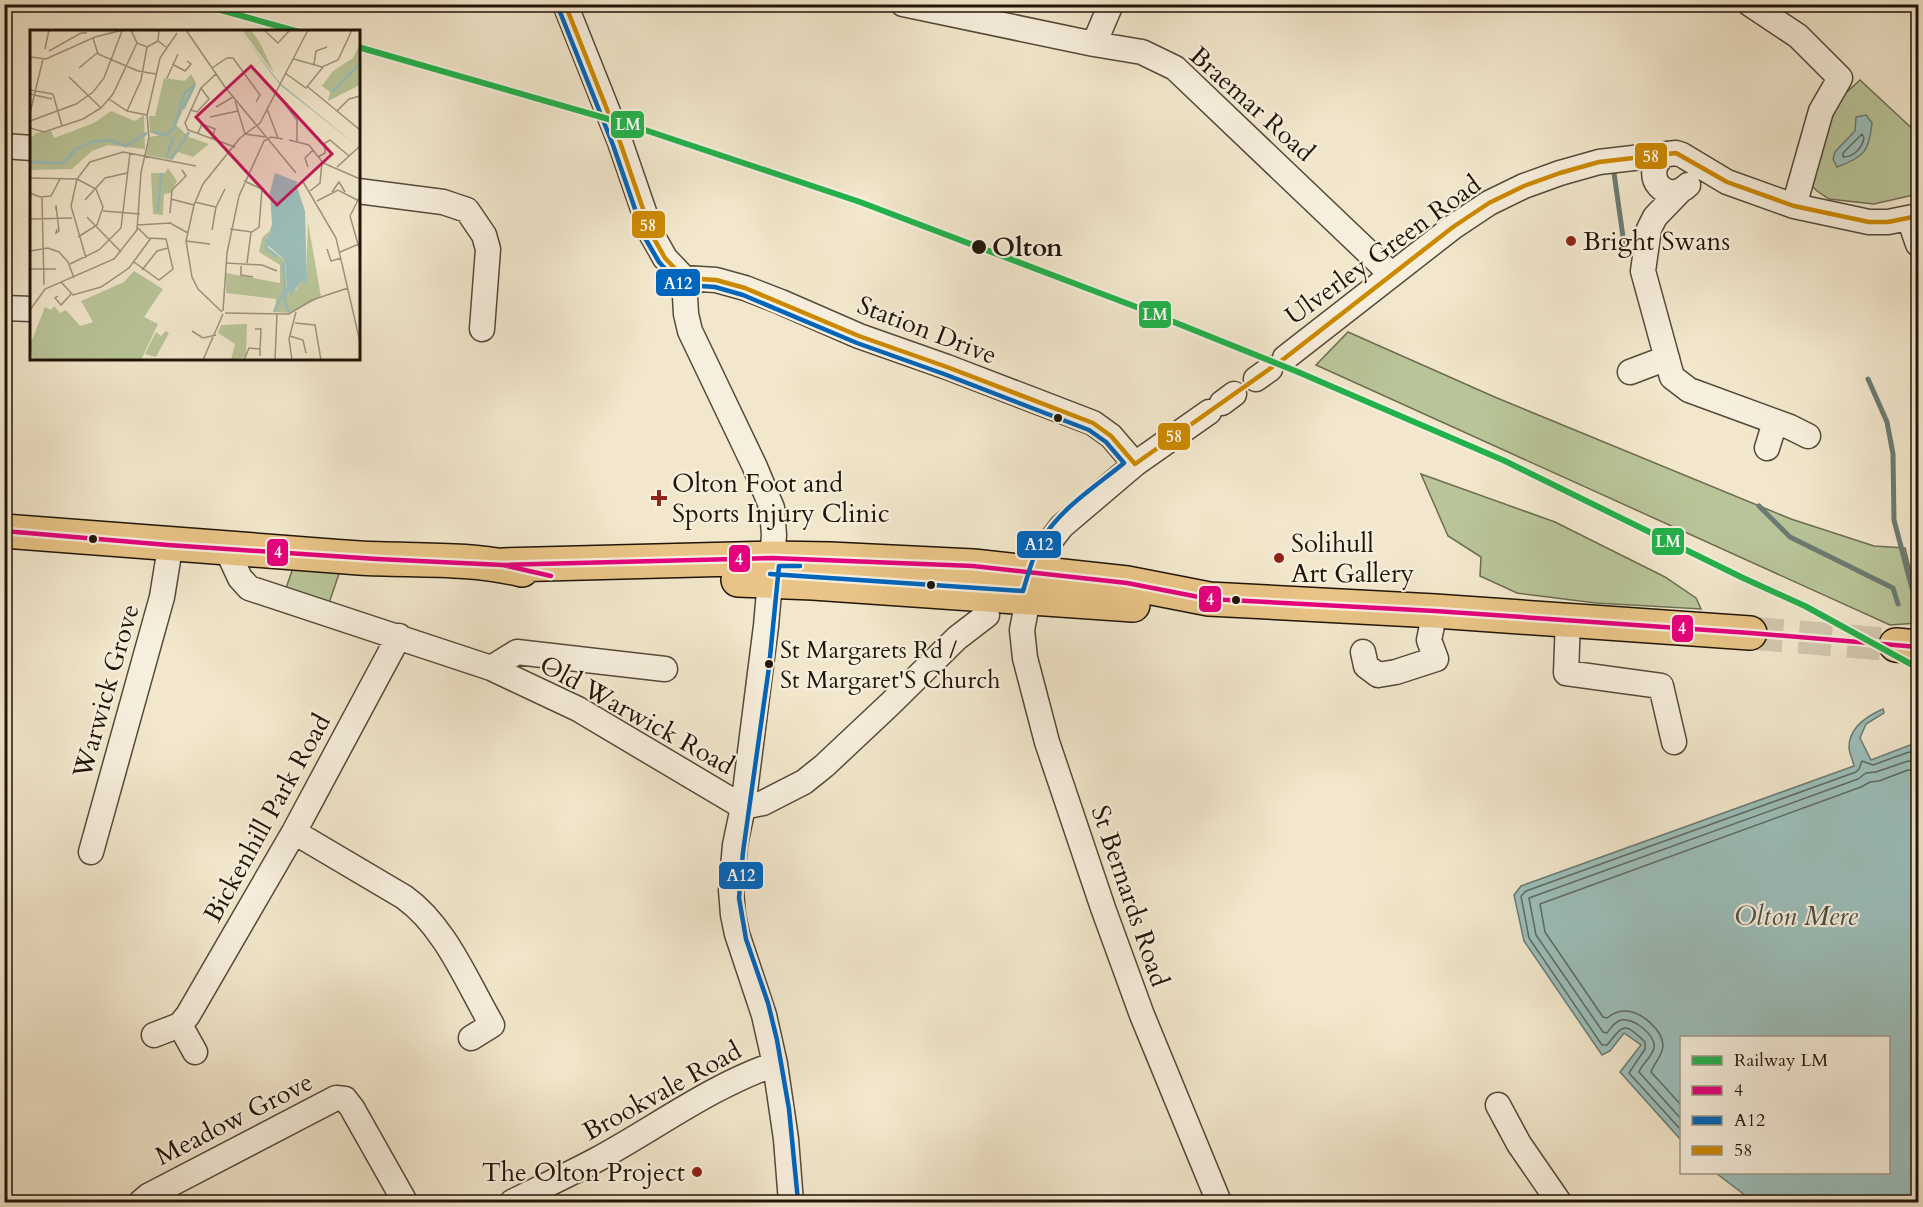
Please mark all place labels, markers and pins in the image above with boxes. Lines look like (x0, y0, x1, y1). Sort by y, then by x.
place label: Bright Swans (1583, 224, 1730, 259)
place label: Olton (992, 230, 1063, 265)
marker: Bright Swans (1564, 234, 1578, 248)
marker: Olton (970, 238, 988, 256)
unlabelled marker (1052, 412, 1064, 424)
place label: Olton Foot and Sports Injury Clinic (672, 466, 890, 531)
marker: Olton Foot and Sports Injury Clinic (650, 489, 668, 507)
place label: Solihull Art Gallery (1291, 526, 1415, 591)
unlabelled marker (87, 533, 99, 545)
marker: Solihull Art Gallery (1272, 551, 1286, 565)
unlabelled marker (925, 579, 937, 591)
unlabelled marker (1230, 594, 1242, 606)
place label: St Margarets Rd / St Margaret'S Church (780, 634, 1000, 697)
marker: St Margarets Rd / St Margaret'S Church (763, 658, 775, 670)
place label: The Olton Project (482, 1155, 685, 1190)
marker: The Olton Project (690, 1165, 704, 1179)

